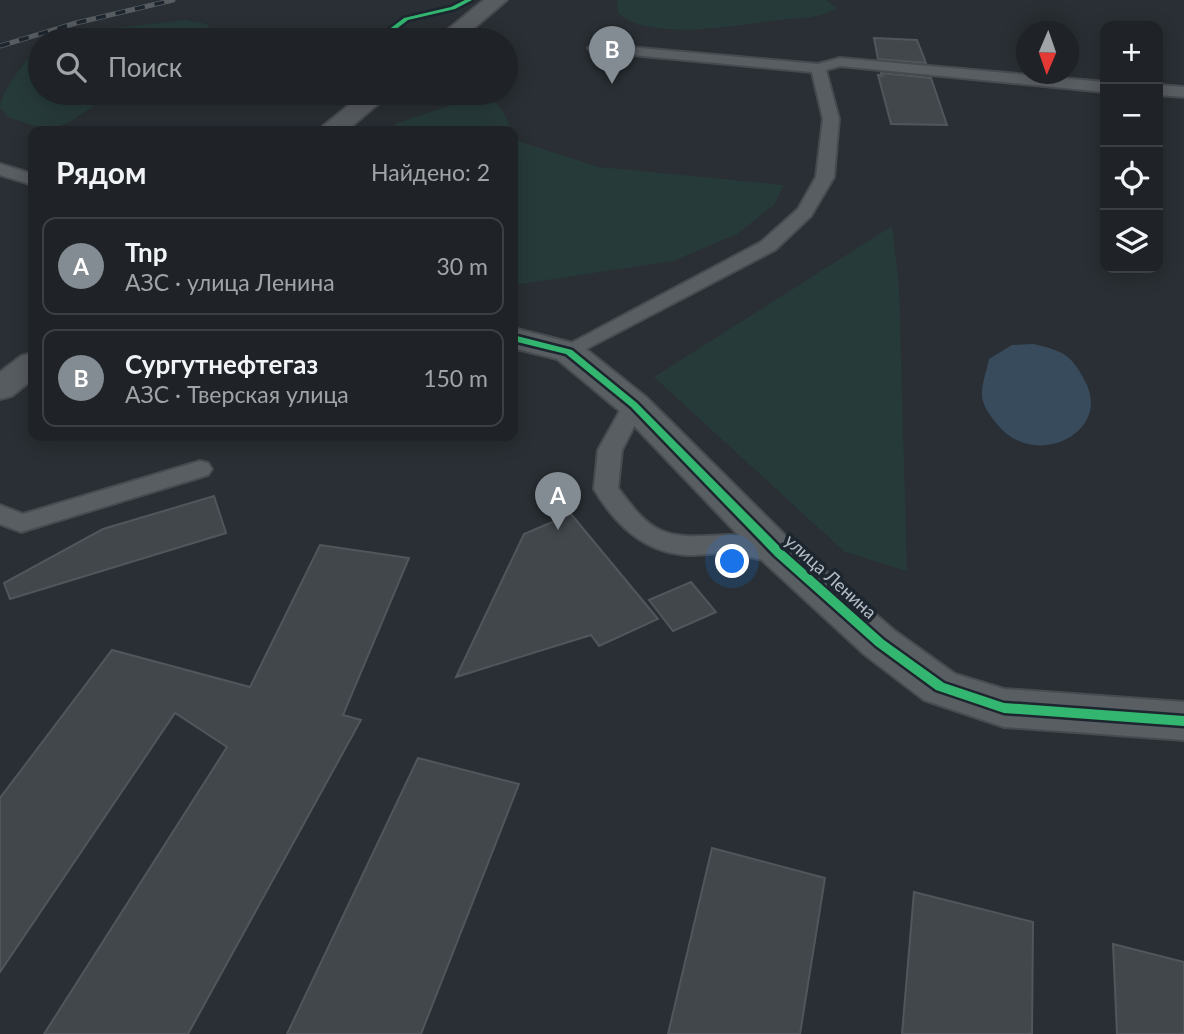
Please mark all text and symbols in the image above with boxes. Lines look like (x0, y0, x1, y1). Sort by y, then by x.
north arrow (1016, 21, 1079, 84)
map controls (1100, 21, 1163, 273)
button: + (1100, 21, 1163, 84)
pin: B (589, 26, 635, 84)
search box (28, 28, 518, 105)
icon: search (52, 48, 90, 86)
text: Поиск (108, 51, 182, 83)
button: − (1100, 84, 1163, 147)
button: locate (1100, 147, 1163, 210)
text: Рядом (56, 154, 146, 190)
text: Найдено: 2 (371, 158, 490, 186)
button: layers (1100, 210, 1163, 273)
text: Tnp (125, 236, 167, 268)
text: A (73, 252, 89, 280)
text: 30 m (437, 252, 488, 280)
text: АЗС · улица Ленина (125, 268, 335, 296)
text: Сургутнефтегаз (125, 348, 318, 380)
text: B (73, 364, 89, 392)
text: 150 m (423, 364, 488, 392)
text: АЗС · Тверская улица (125, 380, 349, 408)
pin: A (535, 472, 581, 530)
street label: улица Ленина (781, 529, 881, 623)
your location (715, 544, 749, 578)

